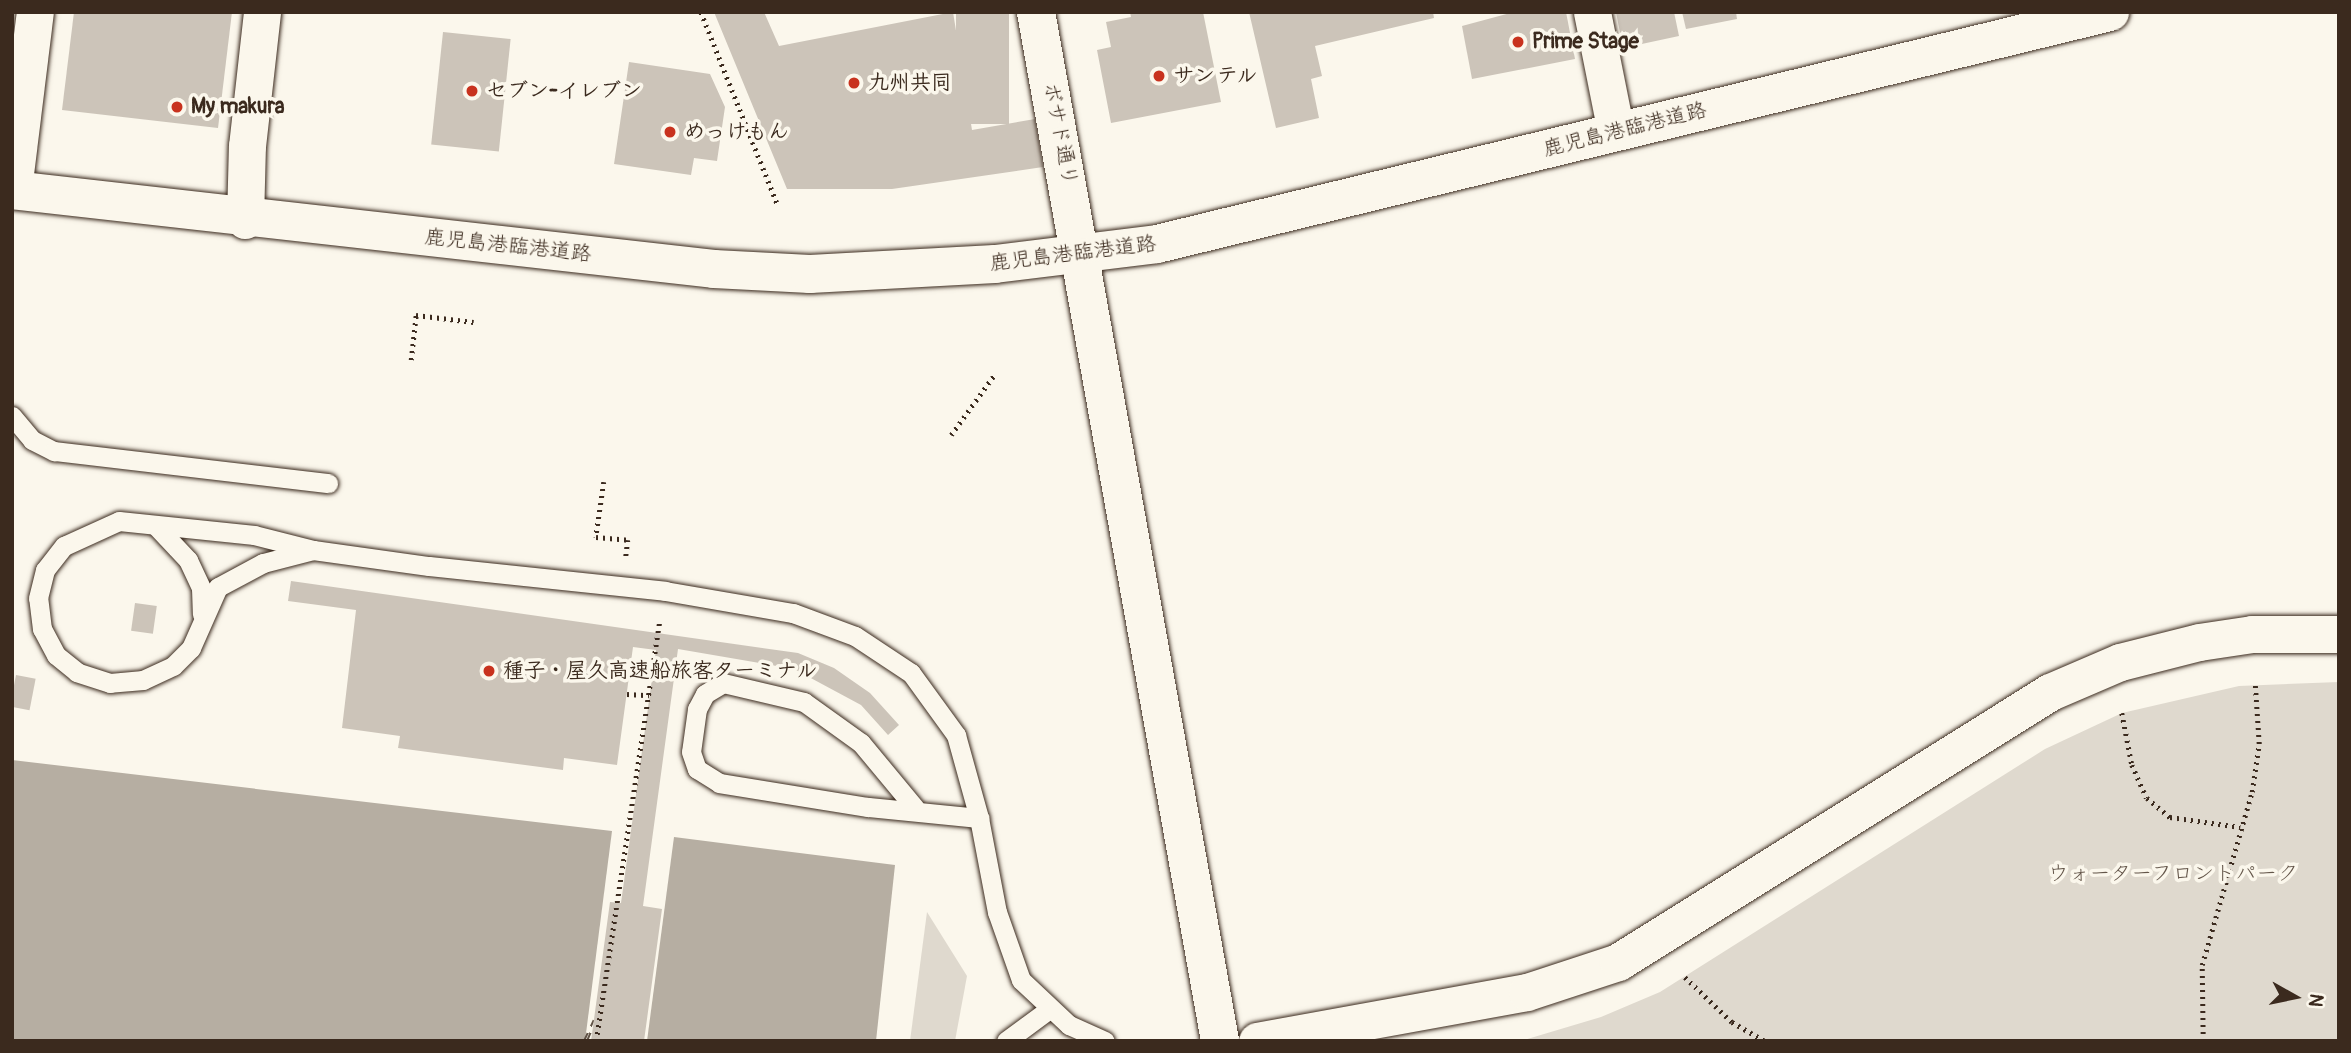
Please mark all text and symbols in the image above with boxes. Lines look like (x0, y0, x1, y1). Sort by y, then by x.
place label: Prime Stage (1532, 29, 1639, 55)
marker: Prime Stage (1510, 34, 1526, 50)
place label: サンテル (1173, 63, 1257, 89)
marker: サンテル (1151, 68, 1167, 84)
place label: 九州共同 (868, 70, 952, 96)
marker: 九州共同 (846, 75, 862, 91)
place label: セブン-イレブン (486, 78, 642, 104)
street label: ボサド通り (1038, 80, 1082, 188)
marker: セブン-イレブン (464, 83, 480, 99)
place label: My makura (191, 94, 285, 120)
street label: 鹿児島港臨港道路 (1540, 97, 1710, 163)
marker: My makura (169, 99, 185, 115)
place label: めっけもん (684, 119, 789, 145)
marker: めっけもん (662, 124, 678, 140)
street label: 鹿児島港臨港道路 (423, 225, 593, 267)
street label: 鹿児島港臨港道路 (988, 231, 1158, 277)
place label: 種子・屋久高速船旅客ターミナル (503, 658, 818, 684)
marker: 種子・屋久高速船旅客ターミナル (481, 663, 497, 679)
park label: ウォーターフロントパーク (2047, 861, 2299, 887)
north arrow (2260, 962, 2330, 1032)
text: N (2303, 992, 2329, 1009)

